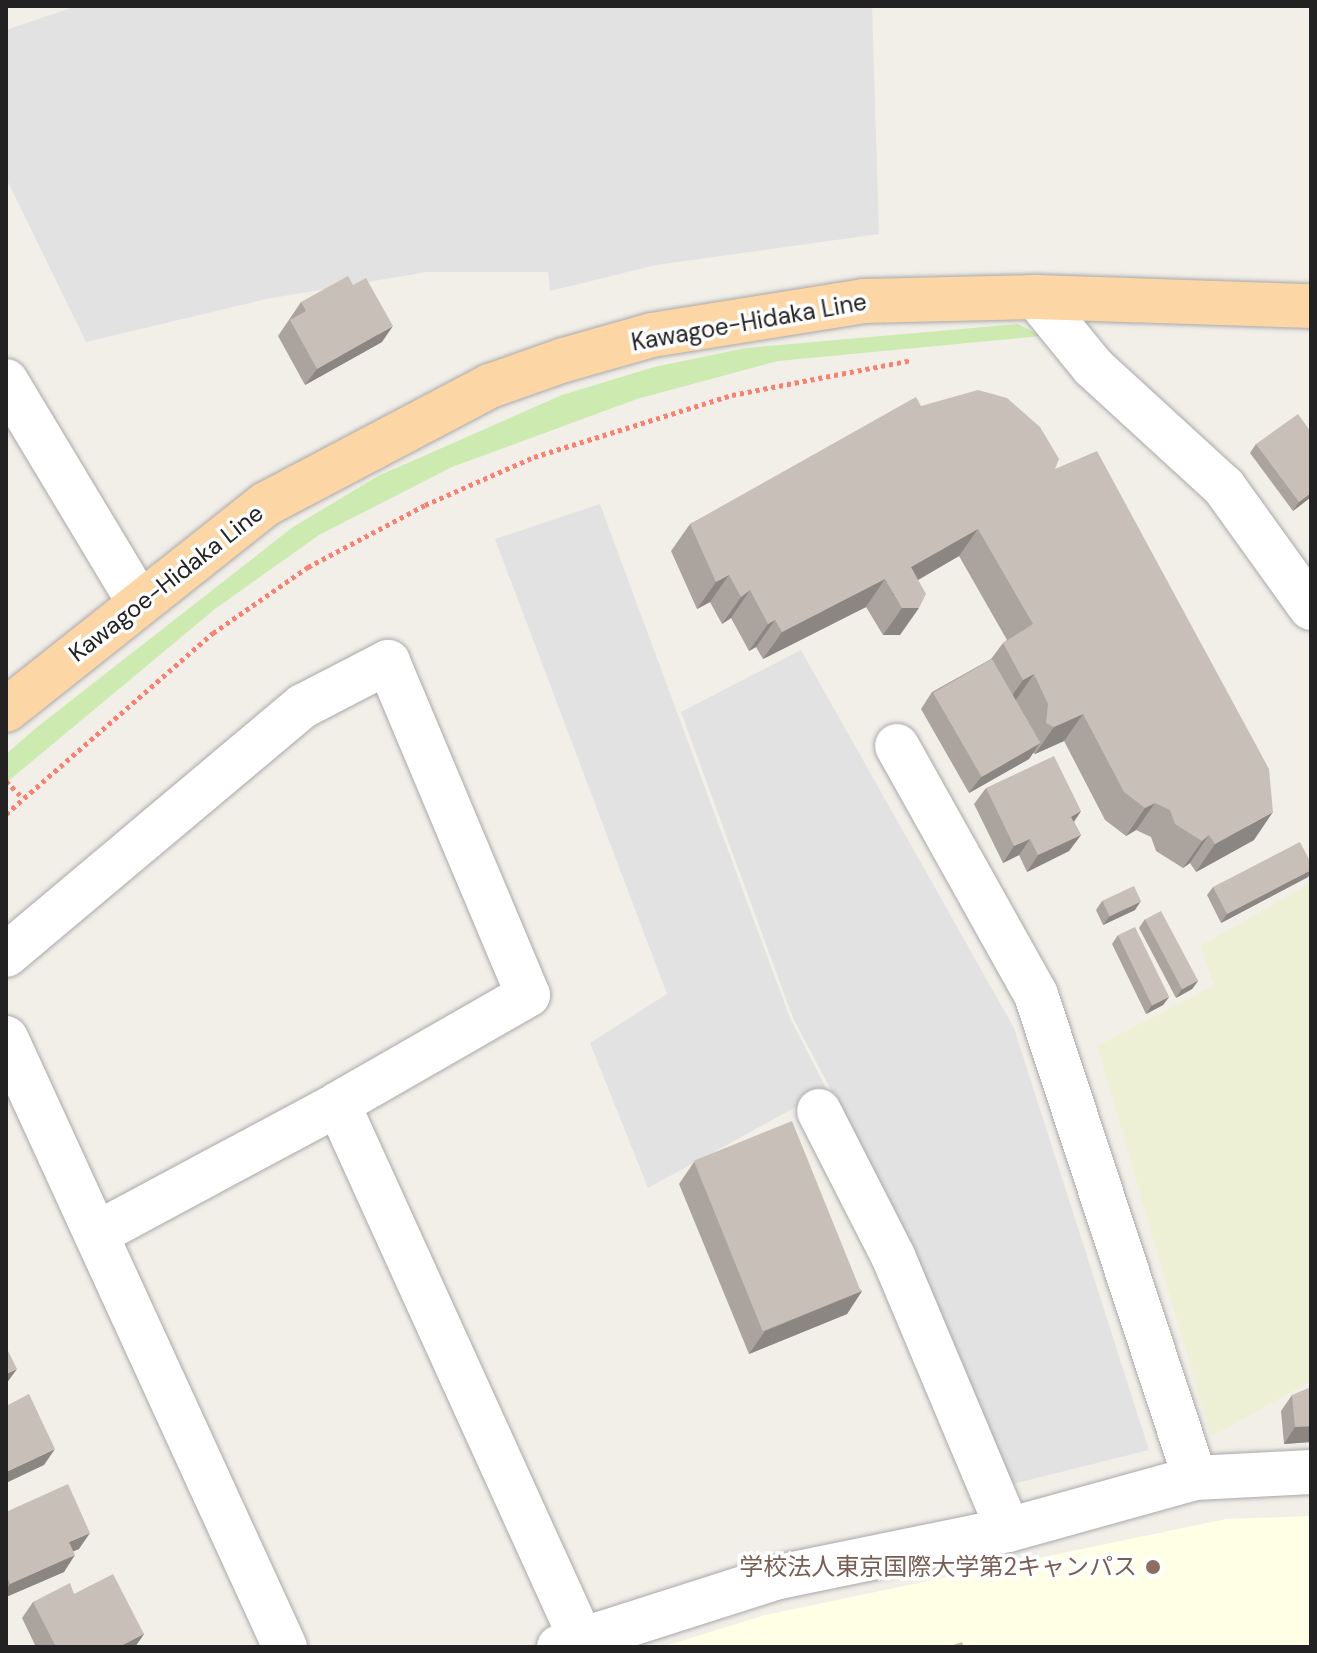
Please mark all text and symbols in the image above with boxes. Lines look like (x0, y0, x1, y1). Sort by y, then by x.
street label: Kawagoe-Hidaka Line (629, 287, 869, 357)
street label: Kawagoe-Hidaka Line (63, 498, 269, 668)
place label: 学校法人東京国際大学第2キャンパス (739, 1553, 1137, 1581)
marker: 学校法人東京国際大学第2キャンパス (1144, 1558, 1162, 1576)

